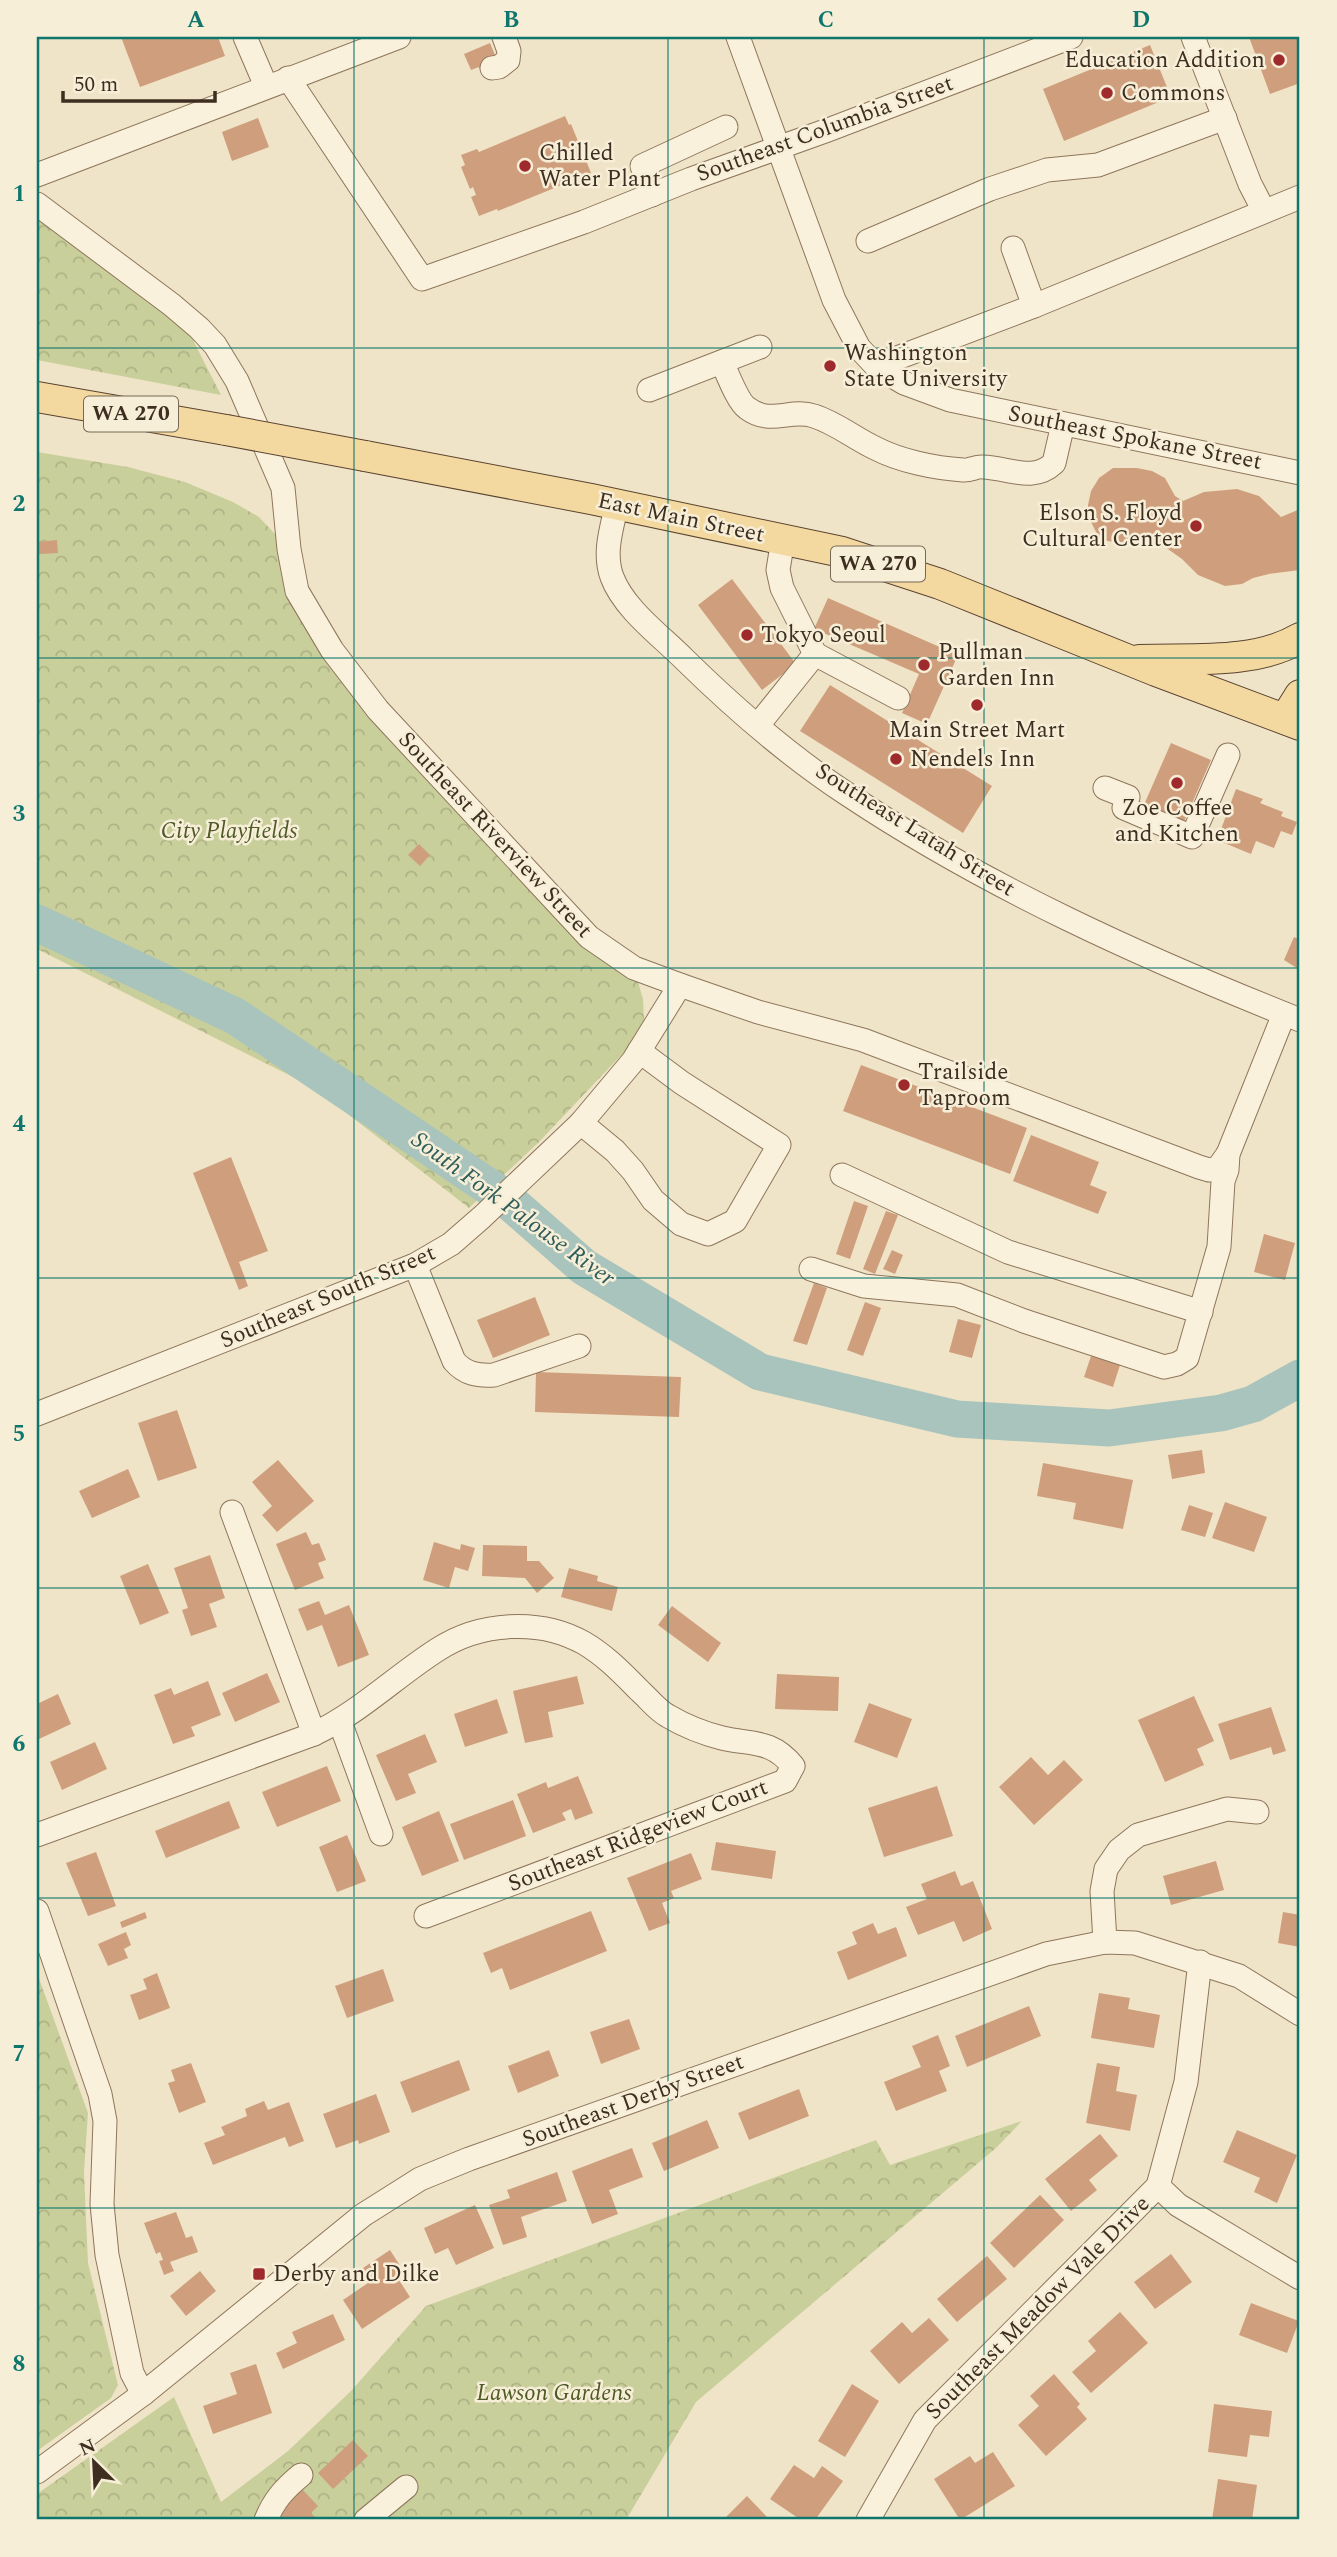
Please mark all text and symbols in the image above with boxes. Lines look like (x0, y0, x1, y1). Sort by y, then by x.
text: A (187, 3, 205, 38)
text: B (503, 3, 519, 38)
text: C (818, 3, 834, 38)
text: D (1132, 3, 1150, 38)
place label: Education Addition (1064, 43, 1265, 78)
marker: Education Addition (1271, 52, 1287, 68)
scale bar (63, 60, 215, 104)
street label: Southeast Columbia Street (692, 66, 958, 192)
text: 50 m (74, 69, 118, 101)
place label: Commons (1121, 76, 1225, 111)
marker: Commons (1099, 85, 1115, 101)
place label: Chilled Water Plant (539, 136, 661, 197)
marker: Chilled Water Plant (517, 158, 533, 174)
text: 1 (13, 177, 25, 212)
place label: Washington State University (844, 336, 1008, 397)
marker: Washington State University (822, 358, 838, 374)
road number: WA 270 (84, 396, 178, 432)
street label: Southeast Spokane Street (1005, 396, 1265, 480)
street label: East Main Street (594, 483, 768, 553)
text: 2 (13, 487, 26, 522)
place label: Elson S. Floyd Cultural Center (1022, 496, 1182, 557)
marker: Elson S. Floyd Cultural Center (1188, 518, 1204, 534)
road number: WA 270 (831, 546, 925, 582)
place label: Tokyo Seoul (761, 618, 886, 653)
marker: Tokyo Seoul (739, 627, 755, 643)
place label: Pullman Garden Inn (938, 635, 1055, 696)
marker: Pullman Garden Inn (916, 657, 932, 673)
marker: Main Street Mart (969, 697, 985, 713)
place label: Main Street Mart (889, 713, 1065, 748)
street label: Southeast Riverview Street (389, 724, 601, 946)
place label: Nendels Inn (910, 742, 1035, 777)
marker: Nendels Inn (888, 751, 904, 767)
street label: Southeast Latah Street (808, 754, 1022, 906)
marker: Zoe Coffee and Kitchen (1169, 775, 1185, 791)
place label: Zoe Coffee and Kitchen (1115, 791, 1239, 852)
text: 3 (13, 797, 26, 832)
park label: City Playfields (161, 814, 297, 849)
place label: Trailside Taproom (918, 1055, 1011, 1116)
marker: Trailside Taproom (896, 1077, 912, 1093)
text: 4 (13, 1107, 26, 1142)
water label: South Fork Palouse River (403, 1123, 623, 1296)
street label: Southeast South Street (215, 1236, 441, 1358)
text: 5 (13, 1417, 25, 1452)
text: 6 (13, 1727, 26, 1762)
street label: Southeast Ridgeview Court (503, 1770, 773, 1902)
text: 7 (13, 2037, 25, 2072)
street label: Southeast Derby Street (517, 2045, 749, 2157)
street label: Southeast Meadow Vale Drive (918, 2188, 1158, 2428)
place label: Derby and Dilke (273, 2257, 439, 2292)
marker: Derby and Dilke (251, 2266, 267, 2282)
text: 8 (13, 2347, 25, 2382)
park label: Lawson Gardens (476, 2376, 632, 2411)
north arrow (60, 2428, 130, 2498)
text: N (75, 2431, 101, 2464)

